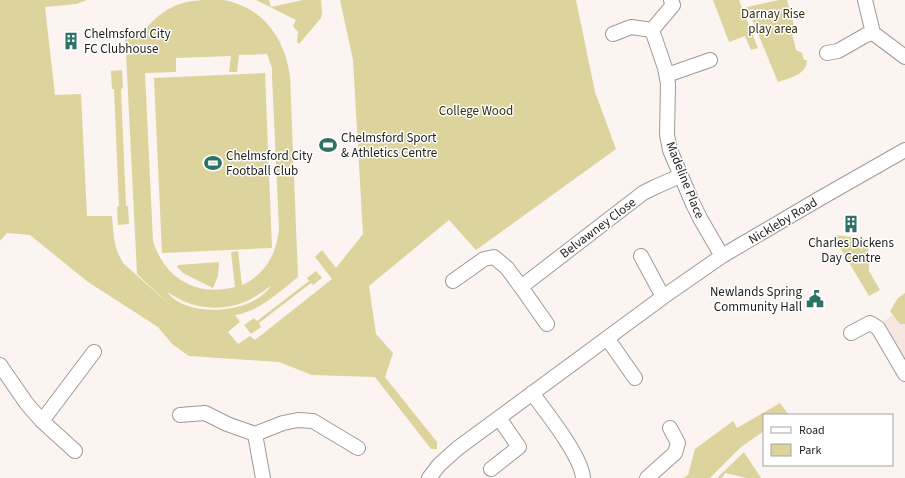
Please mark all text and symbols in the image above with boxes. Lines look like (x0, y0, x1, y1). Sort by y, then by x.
park label: Darnay Rise play area (741, 5, 805, 38)
place label: Chelmsford City FC Clubhouse (84, 25, 170, 58)
building icon: Chelmsford City FC Clubhouse (61, 31, 81, 51)
park label: College Wood (439, 102, 513, 120)
place label: Chelmsford Sport & Athletics Centre (341, 129, 437, 162)
sports icon: Chelmsford Sport & Athletics Centre (318, 135, 338, 155)
street label: Madeline Place (661, 139, 709, 221)
place label: Chelmsford City Football Club (226, 147, 312, 180)
sports icon: Chelmsford City Football Club (203, 153, 223, 173)
street label: Belvawney Close (556, 193, 640, 263)
street label: Nickleby Road (745, 193, 821, 249)
building icon: Charles Dickens Day Centre (841, 214, 861, 234)
place label: Charles Dickens Day Centre (808, 234, 894, 267)
place label: Newlands Spring Community Hall (710, 283, 802, 316)
public building icon: Newlands Spring Community Hall (805, 289, 825, 309)
legend (763, 414, 893, 466)
text: Road (799, 422, 825, 439)
text: Park (799, 442, 821, 459)

